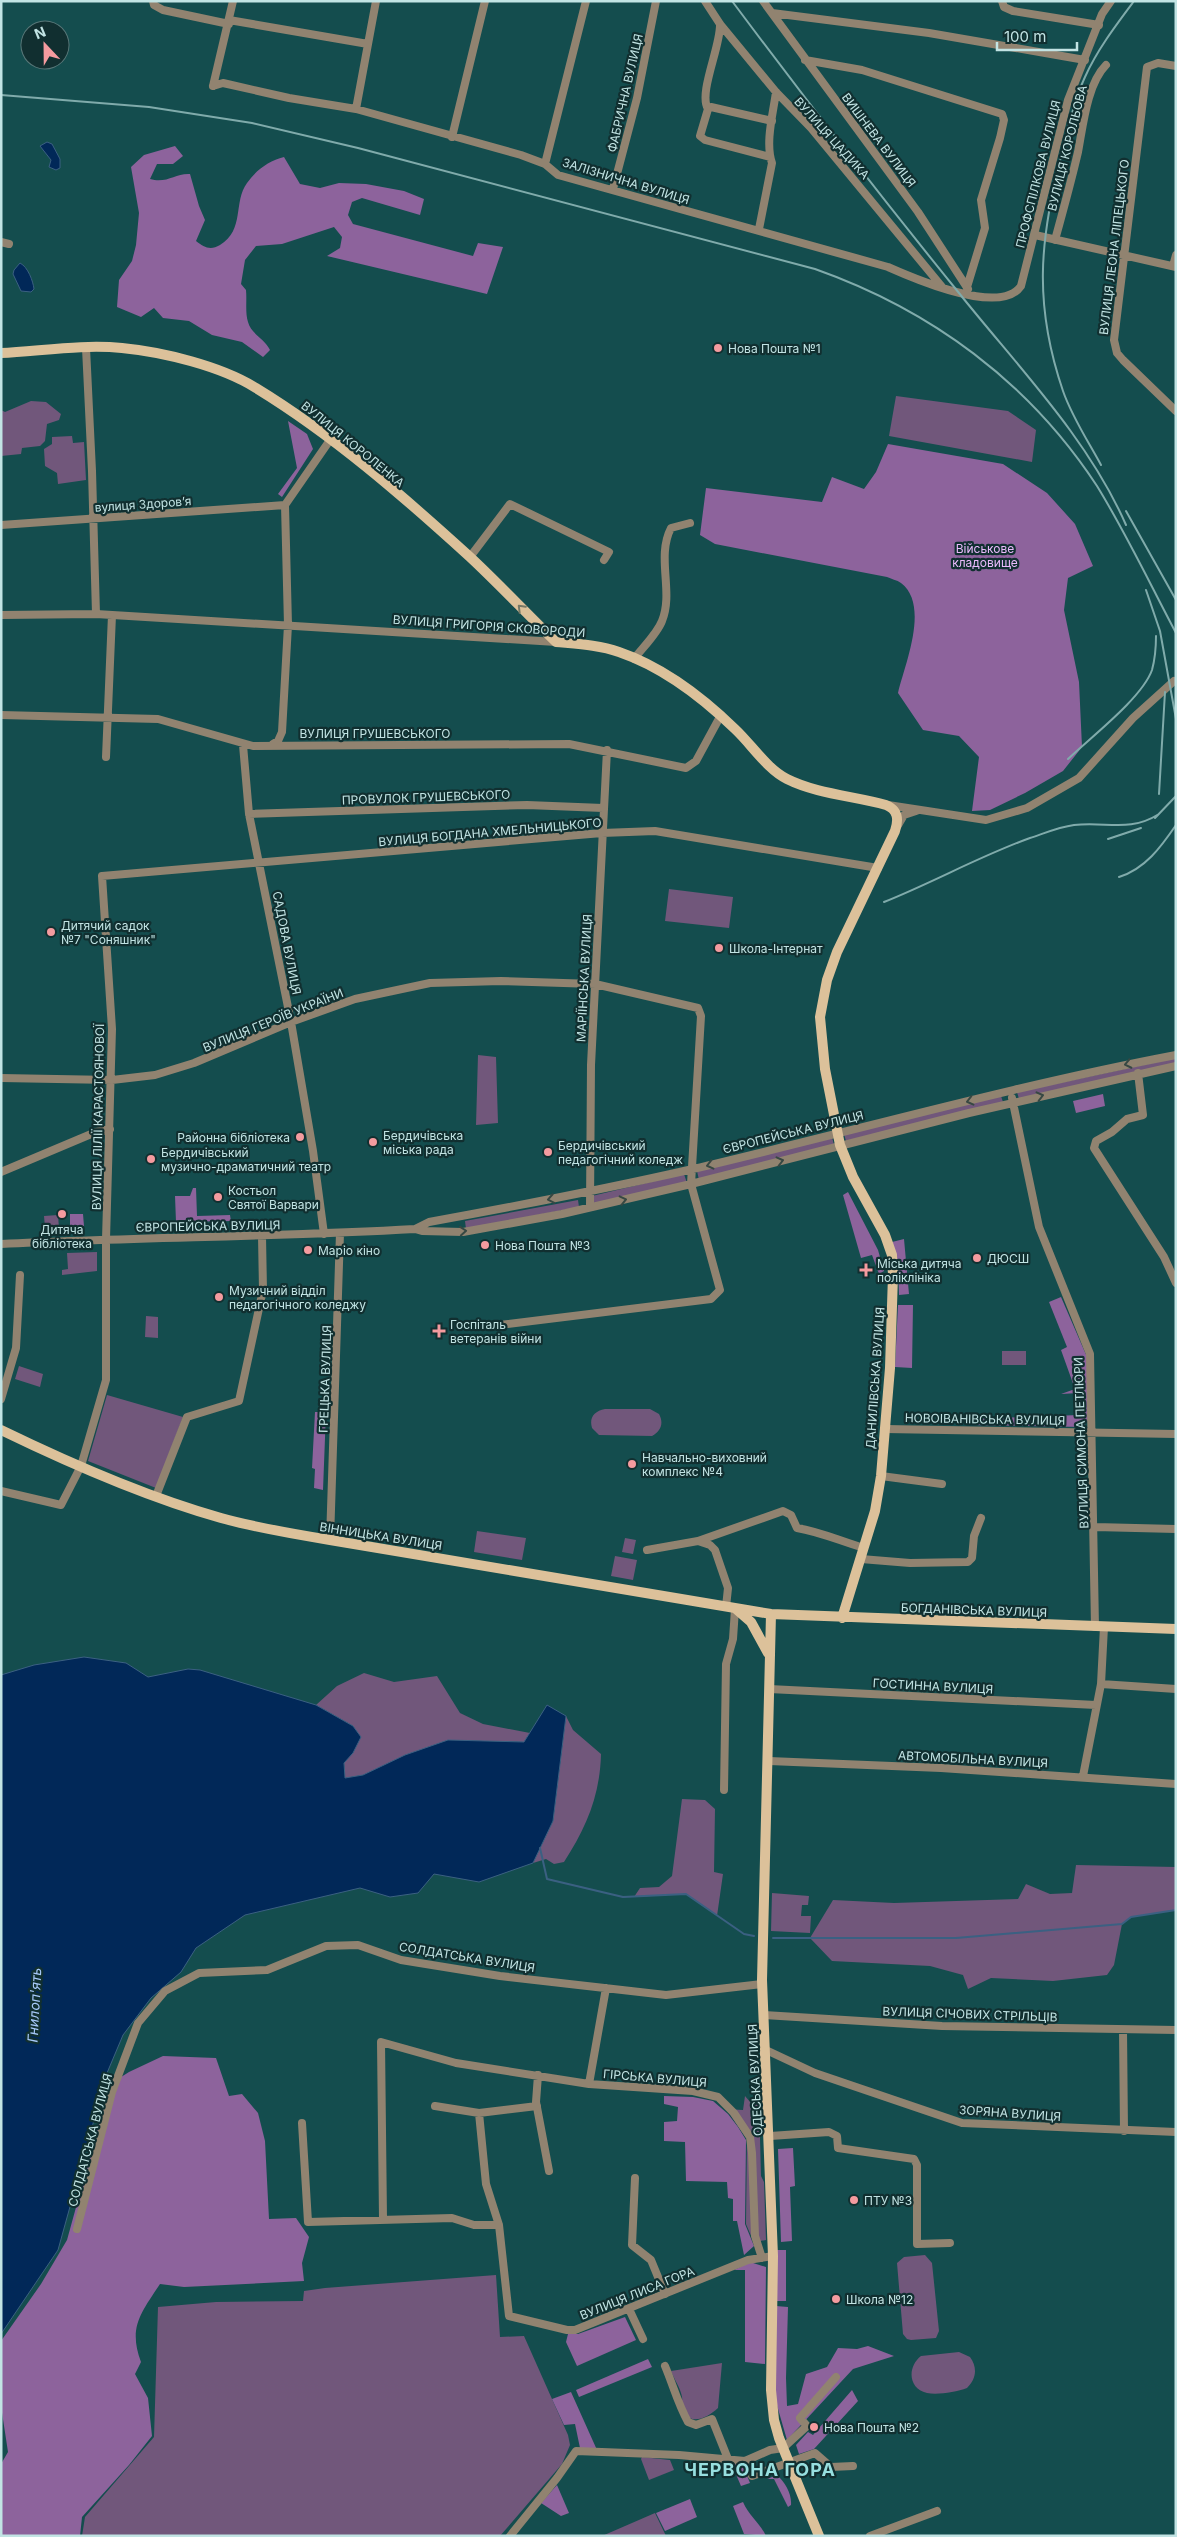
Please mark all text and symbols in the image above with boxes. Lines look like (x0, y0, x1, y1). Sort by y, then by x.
north arrow (20, 20, 70, 70)
scale bar (997, 20, 1077, 52)
text: N (32, 23, 48, 42)
text: 100 m (1004, 27, 1046, 46)
street label: ФАБРИЧНА ВУЛИЦЯ (604, 32, 646, 154)
street label: ВУЛИЦЯ КОРОЛЬОВА (1044, 84, 1090, 212)
street label: ВИШНЕВА ВУЛИЦЯ (839, 90, 919, 190)
street label: ВУЛИЦЯ ЦАДИКА (791, 94, 873, 182)
street label: ПРОФСПІЛКОВА ВУЛИЦЯ (1012, 99, 1064, 249)
street label: ЗАЛІЗНИЧНА ВУЛИЦЯ (561, 155, 691, 207)
street label: ВУЛИЦЯ ЛЕОНА ЛІПЕЦЬКОГО (1096, 159, 1132, 335)
place label: Нова Пошта №1 (728, 341, 821, 356)
marker: Нова Пошта №1 (712, 342, 724, 354)
street label: ВУЛИЦЯ КОРОЛЕНКА (298, 398, 408, 490)
street label: вулиця Здоровʼя (94, 493, 192, 515)
park label: Військове кладовище (952, 541, 1018, 570)
one-way arrow (518, 605, 527, 614)
street label: ВУЛИЦЯ ГРИГОРІЯ СКОВОРОДИ (392, 612, 586, 640)
street label: ВУЛИЦЯ ГРУШЕВСЬКОГО (299, 726, 451, 741)
street label: ПРОВУЛОК ГРУШЕВСЬКОГО (341, 787, 511, 807)
street label: ВУЛИЦЯ БОГДАНА ХМЕЛЬНИЦЬКОГО (378, 815, 602, 849)
street label: САДОВА ВУЛИЦЯ (270, 890, 304, 996)
street label: МАРІЇНСЬКА ВУЛИЦЯ (573, 914, 595, 1042)
place label: Дитячий садок №7 "Соняшник" (61, 918, 156, 947)
marker: Дитячий садок №7 "Соняшник" (45, 926, 57, 938)
place label: Школа-Інтернат (729, 941, 823, 956)
marker: Школа-Інтернат (713, 942, 725, 954)
street label: ВУЛИЦЯ ГЕРОЇВ УКРАЇНИ (200, 985, 346, 1055)
street label: ВУЛИЦЯ ЛІЛІЇ КАРАСТОЯНОВОЇ (89, 1023, 107, 1210)
one-way arrow (1123, 1058, 1132, 1069)
one-way arrow (1036, 1091, 1045, 1102)
one-way arrow (965, 1095, 974, 1106)
street label: ЄВРОПЕЙСЬКА ВУЛИЦЯ (721, 1107, 865, 1157)
place label: Бердичівська міська рада (383, 1128, 463, 1157)
place label: Районна бібліотека (177, 1130, 290, 1145)
marker: Районна бібліотека (294, 1131, 306, 1143)
marker: Бердичівська міська рада (367, 1136, 379, 1148)
place label: Бердичівський педагогічний коледж (558, 1138, 683, 1167)
place label: Бердичівський музично-драматичний театр (161, 1145, 331, 1174)
marker: Бердичівський педагогічний коледж (542, 1146, 554, 1158)
marker: Бердичівський музично-драматичний театр (145, 1153, 157, 1165)
one-way arrow (776, 1156, 784, 1166)
one-way arrow (706, 1159, 714, 1169)
place label: Костьол Святої Варвари (228, 1183, 319, 1212)
marker: Костьол Святої Варвари (212, 1191, 224, 1203)
one-way arrow (547, 1194, 555, 1204)
one-way arrow (618, 1195, 627, 1206)
marker: Дитяча бібліотека (56, 1208, 68, 1220)
street label: ЄВРОПЕЙСЬКА ВУЛИЦЯ (136, 1217, 280, 1235)
place label: Дитяча бібліотека (32, 1222, 92, 1251)
one-way arrow (460, 1226, 468, 1237)
place label: Нова Пошта №3 (495, 1238, 590, 1253)
marker: Нова Пошта №3 (479, 1239, 491, 1251)
place label: Маріо кіно (318, 1243, 380, 1258)
marker: Маріо кіно (302, 1244, 314, 1256)
place label: ДЮСШ (987, 1251, 1029, 1266)
marker: ДЮСШ (971, 1252, 983, 1264)
place label: Міська дитяча поліклініка (877, 1256, 961, 1285)
marker: Міська дитяча поліклініка (859, 1263, 873, 1277)
place label: Музичний відділ педагогічного коледжу (229, 1283, 366, 1312)
marker: Музичний відділ педагогічного коледжу (213, 1291, 225, 1303)
street label: ДАНИЛІВСЬКА ВУЛИЦЯ (863, 1307, 887, 1449)
place label: Госпіталь ветеранів війни (450, 1317, 542, 1346)
marker: Госпіталь ветеранів війни (432, 1324, 446, 1338)
street label: ГРЕЦЬКА ВУЛИЦЯ (316, 1325, 334, 1433)
street label: ВУЛИЦЯ СИМОНА ПЕТЛЮРИ (1071, 1357, 1091, 1529)
street label: НОВОІВАНІВСЬКА ВУЛИЦЯ (905, 1410, 1065, 1428)
place label: Навчально-виховний комплекс №4 (642, 1450, 767, 1479)
marker: Навчально-виховний комплекс №4 (626, 1458, 638, 1470)
street label: ВІННИЦЬКА ВУЛИЦЯ (319, 1519, 443, 1553)
street label: БОГДАНІВСЬКА ВУЛИЦЯ (901, 1600, 1047, 1620)
street label: ГОСТИННА ВУЛИЦЯ (872, 1675, 994, 1697)
street label: АВТОМОБІЛЬНА ВУЛИЦЯ (898, 1748, 1048, 1770)
street label: СОЛДАТСЬКА ВУЛИЦЯ (398, 1939, 536, 1975)
water label: Гнилоп'ять (24, 1967, 44, 2043)
street label: ВУЛИЦЯ СІЧОВИХ СТРІЛЬЦІВ (882, 2003, 1058, 2025)
street label: ОДЕСЬКА ВУЛИЦЯ (745, 2024, 765, 2136)
street label: ГІРСЬКА ВУЛИЦЯ (603, 2066, 707, 2090)
street label: СОЛДАТСЬКА ВУЛИЦЯ (65, 2072, 115, 2208)
street label: ЗОРЯНА ВУЛИЦЯ (958, 2102, 1062, 2124)
place label: ПТУ №3 (864, 2193, 912, 2208)
marker: ПТУ №3 (848, 2194, 860, 2206)
street label: ВУЛИЦЯ ЛИСА ГОРА (578, 2263, 696, 2323)
place label: Школа №12 (846, 2292, 913, 2307)
marker: Школа №12 (830, 2293, 842, 2305)
place label: Нова Пошта №2 (824, 2420, 919, 2435)
marker: Нова Пошта №2 (808, 2421, 820, 2433)
district label: ЧЕРВОНА ГОРА (684, 2459, 836, 2480)

